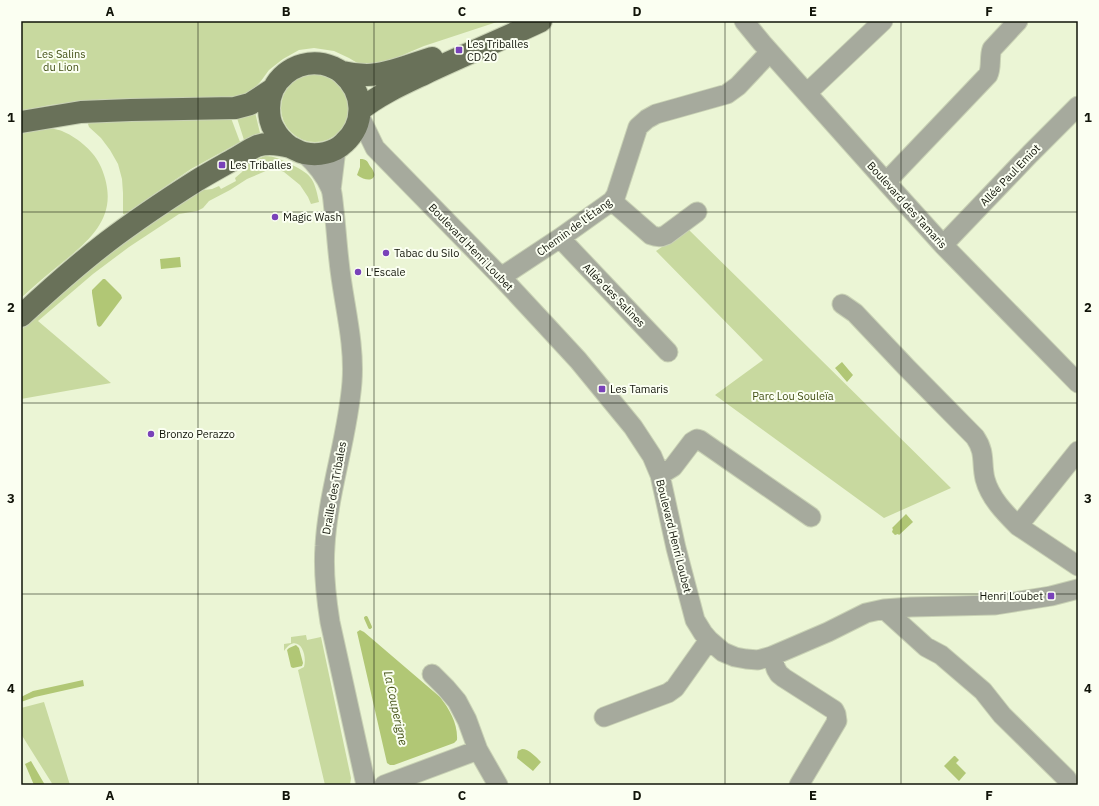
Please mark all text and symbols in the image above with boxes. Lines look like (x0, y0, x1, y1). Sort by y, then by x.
text: A (106, 3, 115, 20)
text: B (282, 3, 291, 20)
text: C (458, 3, 467, 20)
text: D (632, 3, 642, 20)
text: E (809, 3, 817, 20)
text: F (985, 3, 993, 20)
place label: Les Triballes CD 20 (467, 37, 529, 64)
marker: Les Triballes CD 20 (454, 45, 464, 55)
park label: Les Salins du Lion (36, 47, 86, 74)
text: 1 (7, 109, 15, 126)
text: 1 (1084, 109, 1092, 126)
street label: Allée Paul Emiot (977, 141, 1043, 209)
place label: Les Triballes (230, 158, 292, 172)
street label: Boulevard des Tamaris (864, 159, 950, 251)
marker: Les Triballes (217, 160, 227, 170)
street label: Chemin de l'Étang (534, 195, 614, 259)
street label: Boulevard Henri Loubet (426, 200, 516, 294)
place label: Magic Wash (283, 210, 342, 224)
marker: Magic Wash (270, 212, 280, 222)
place label: Tabac du Silo (394, 246, 459, 260)
marker: Tabac du Silo (381, 248, 391, 258)
street label: Allée des Salines (580, 260, 648, 330)
place label: L'Escale (366, 265, 406, 279)
marker: L'Escale (353, 267, 363, 277)
text: 2 (7, 299, 15, 316)
text: 2 (1084, 299, 1092, 316)
place label: Les Tamaris (610, 382, 668, 396)
marker: Les Tamaris (597, 384, 607, 394)
park label: Parc Lou Souleïa (752, 389, 834, 403)
place label: Bronzo Perazzo (159, 427, 235, 441)
marker: Bronzo Perazzo (146, 429, 156, 439)
street label: Draille des Tribales (319, 440, 349, 536)
street label: Boulevard Henri Loubet (653, 478, 695, 594)
text: 3 (7, 490, 15, 507)
text: 3 (1084, 490, 1092, 507)
place label: Henri Loubet (979, 589, 1043, 603)
marker: Henri Loubet (1046, 591, 1056, 601)
water label: La Couperigne (381, 669, 411, 747)
text: 4 (7, 680, 15, 697)
text: 4 (1084, 680, 1092, 697)
text: A (106, 787, 115, 804)
text: B (282, 787, 291, 804)
text: C (458, 787, 467, 804)
text: D (632, 787, 642, 804)
text: E (809, 787, 817, 804)
text: F (985, 787, 993, 804)

